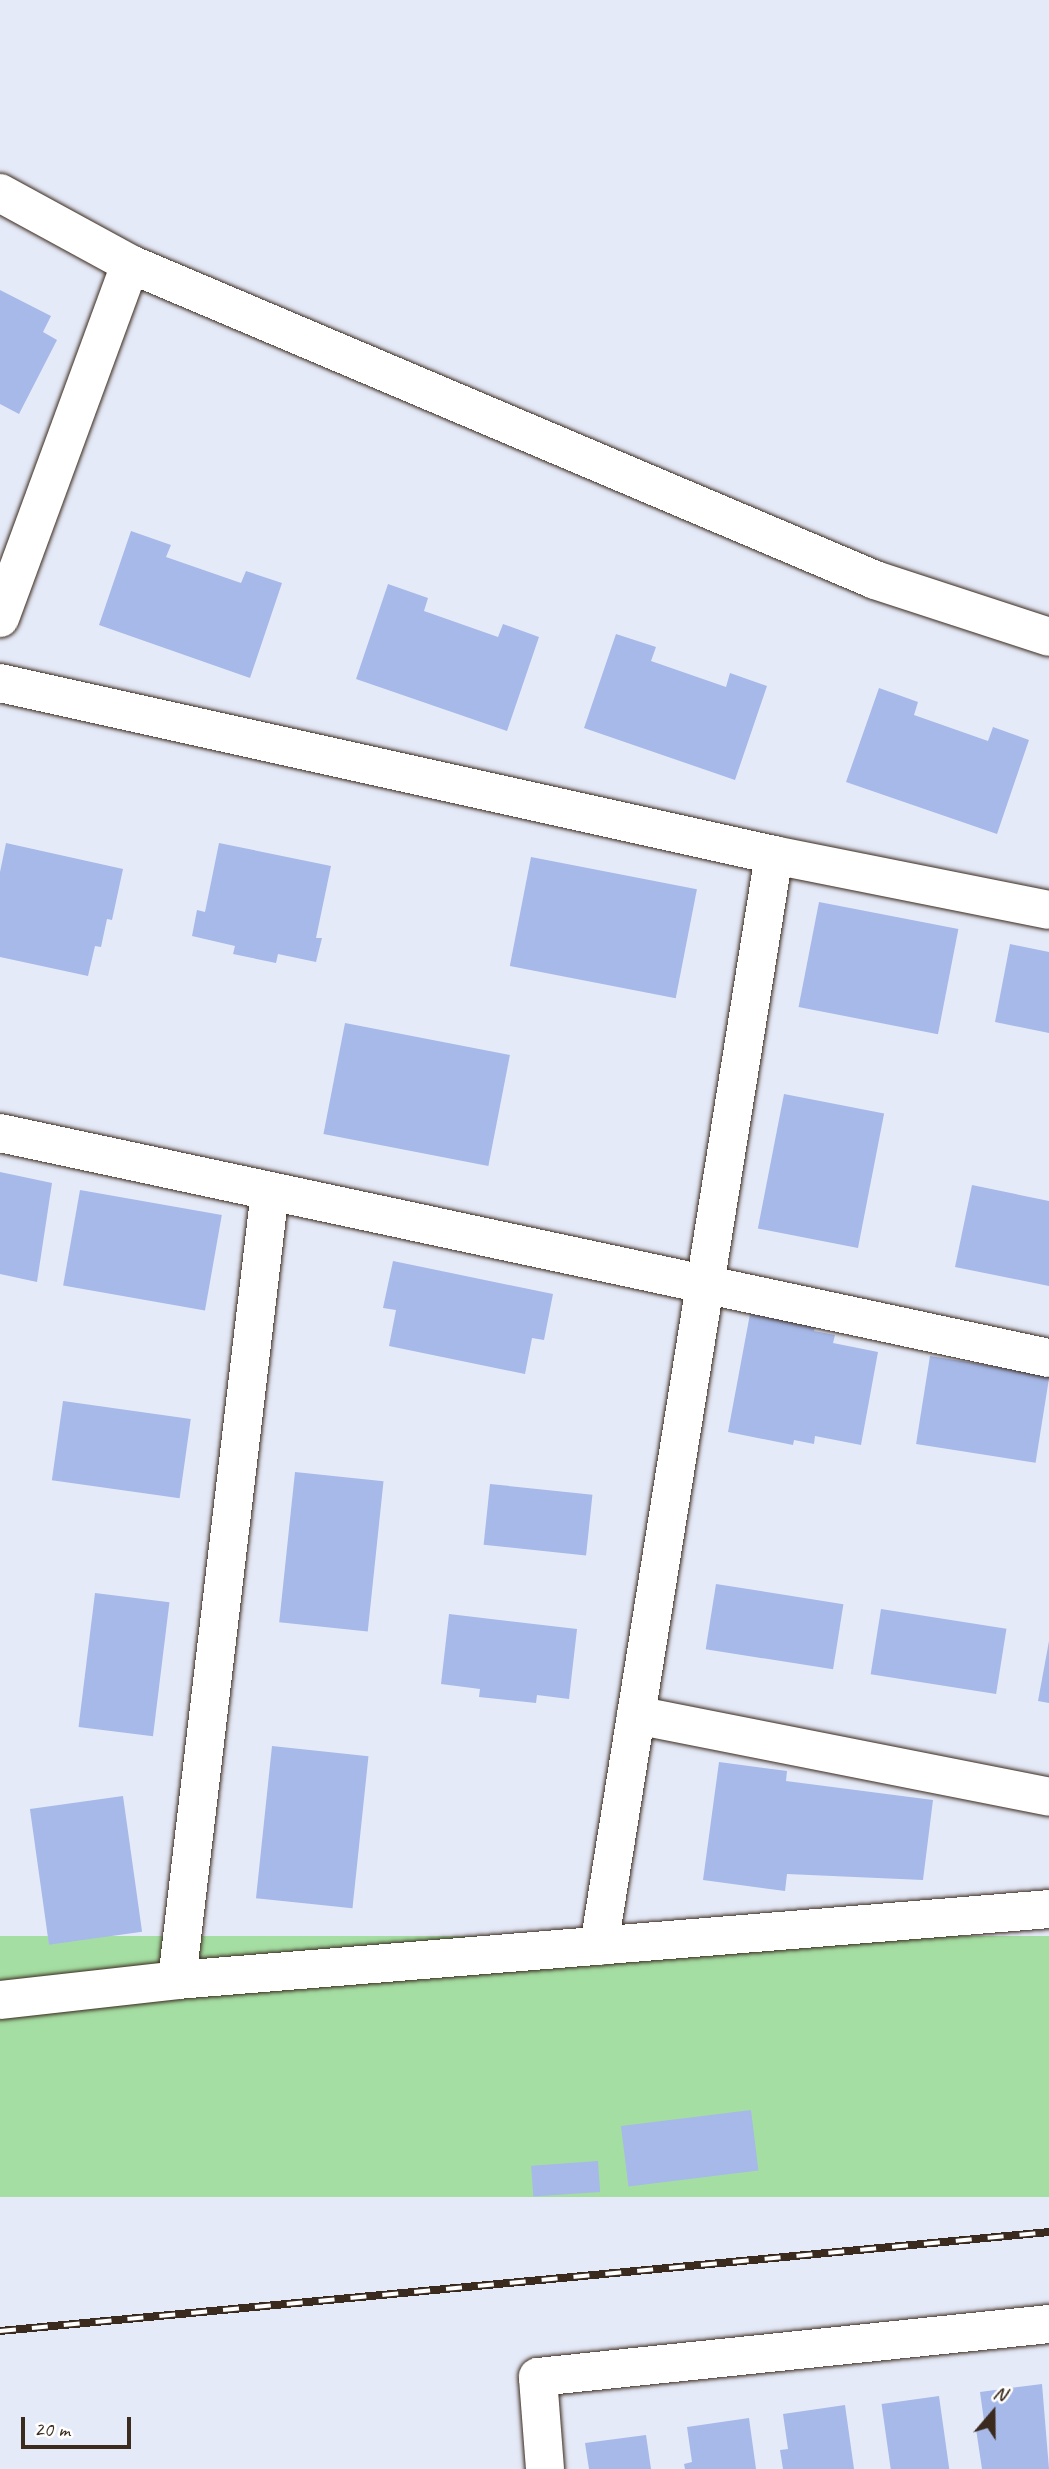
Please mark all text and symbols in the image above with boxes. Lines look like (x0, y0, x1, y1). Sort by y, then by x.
north arrow (958, 2378, 1028, 2448)
text: N (991, 2380, 1010, 2407)
scale bar (24, 2402, 135, 2446)
text: 20 m (34, 2416, 70, 2442)

